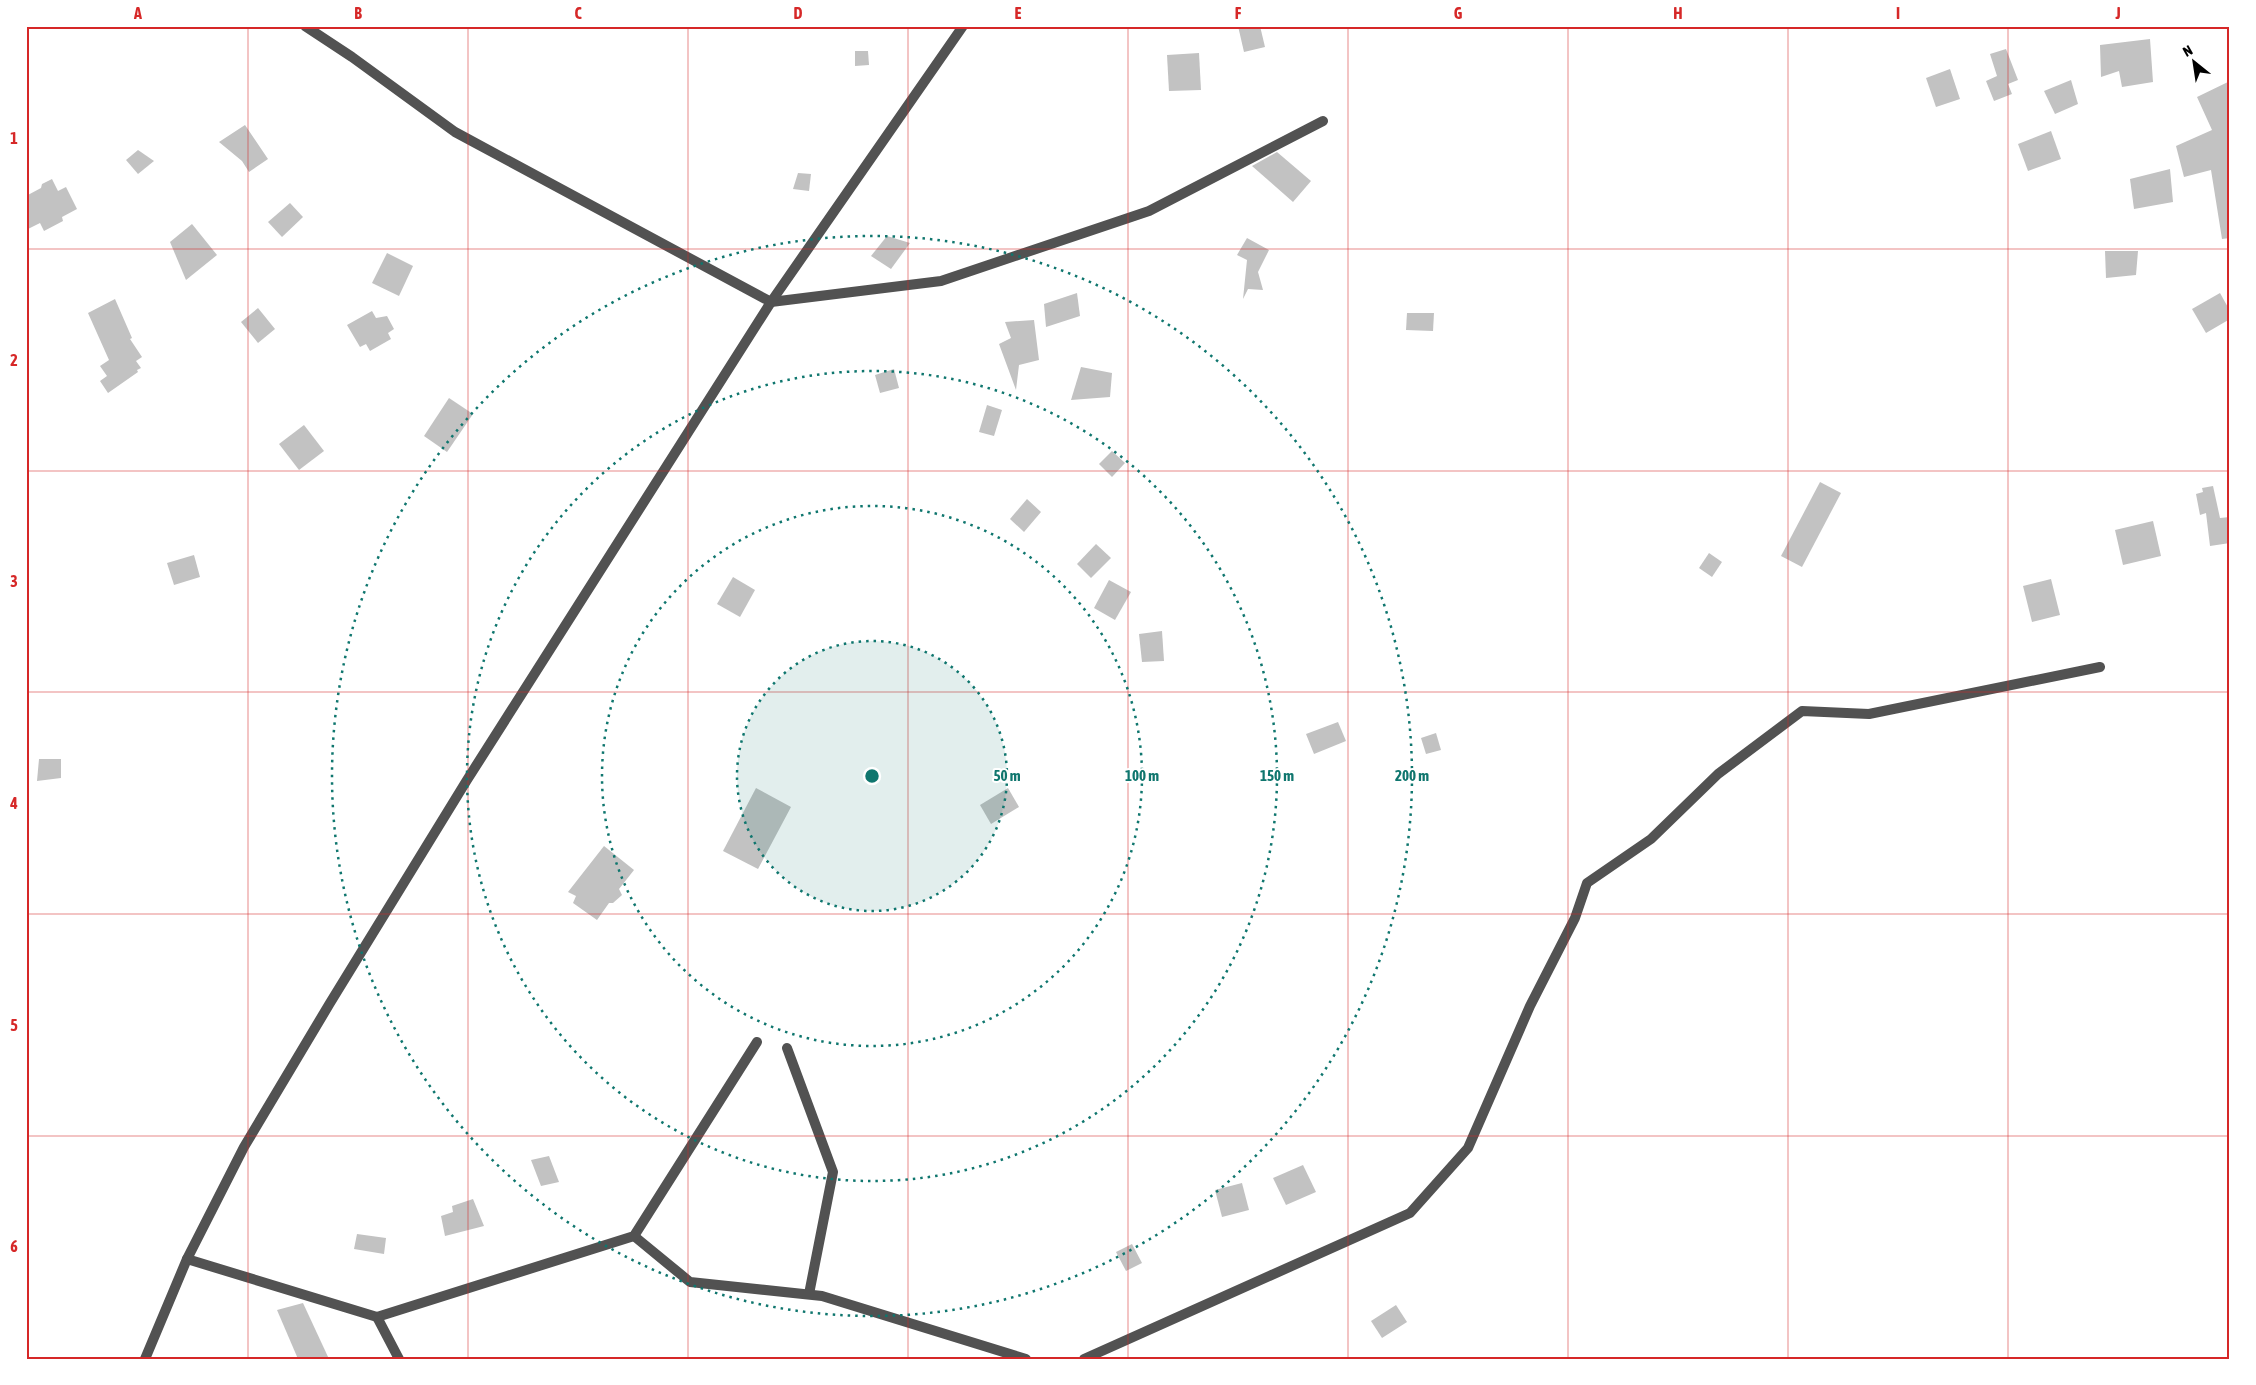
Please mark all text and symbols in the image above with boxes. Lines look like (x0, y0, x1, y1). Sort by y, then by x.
text: A (133, 4, 142, 22)
text: B (354, 4, 362, 22)
text: C (574, 4, 582, 22)
text: D (794, 4, 803, 22)
text: E (1015, 4, 1022, 22)
text: F (1235, 4, 1242, 22)
text: G (1454, 4, 1463, 22)
text: H (1673, 4, 1683, 22)
text: I (1896, 4, 1900, 22)
text: J (2114, 4, 2121, 22)
north arrow (2168, 38, 2218, 88)
text: N (2180, 42, 2195, 60)
text: 1 (10, 129, 18, 147)
text: 2 (10, 351, 18, 369)
text: 3 (10, 572, 18, 590)
centre of rings (863, 767, 881, 785)
text: 50 m (994, 767, 1021, 784)
text: 100 m (1125, 767, 1159, 784)
text: 150 m (1260, 767, 1294, 784)
text: 200 m (1395, 767, 1429, 784)
text: 4 (9, 794, 18, 812)
text: 5 (10, 1016, 18, 1034)
text: 6 (10, 1237, 18, 1255)

